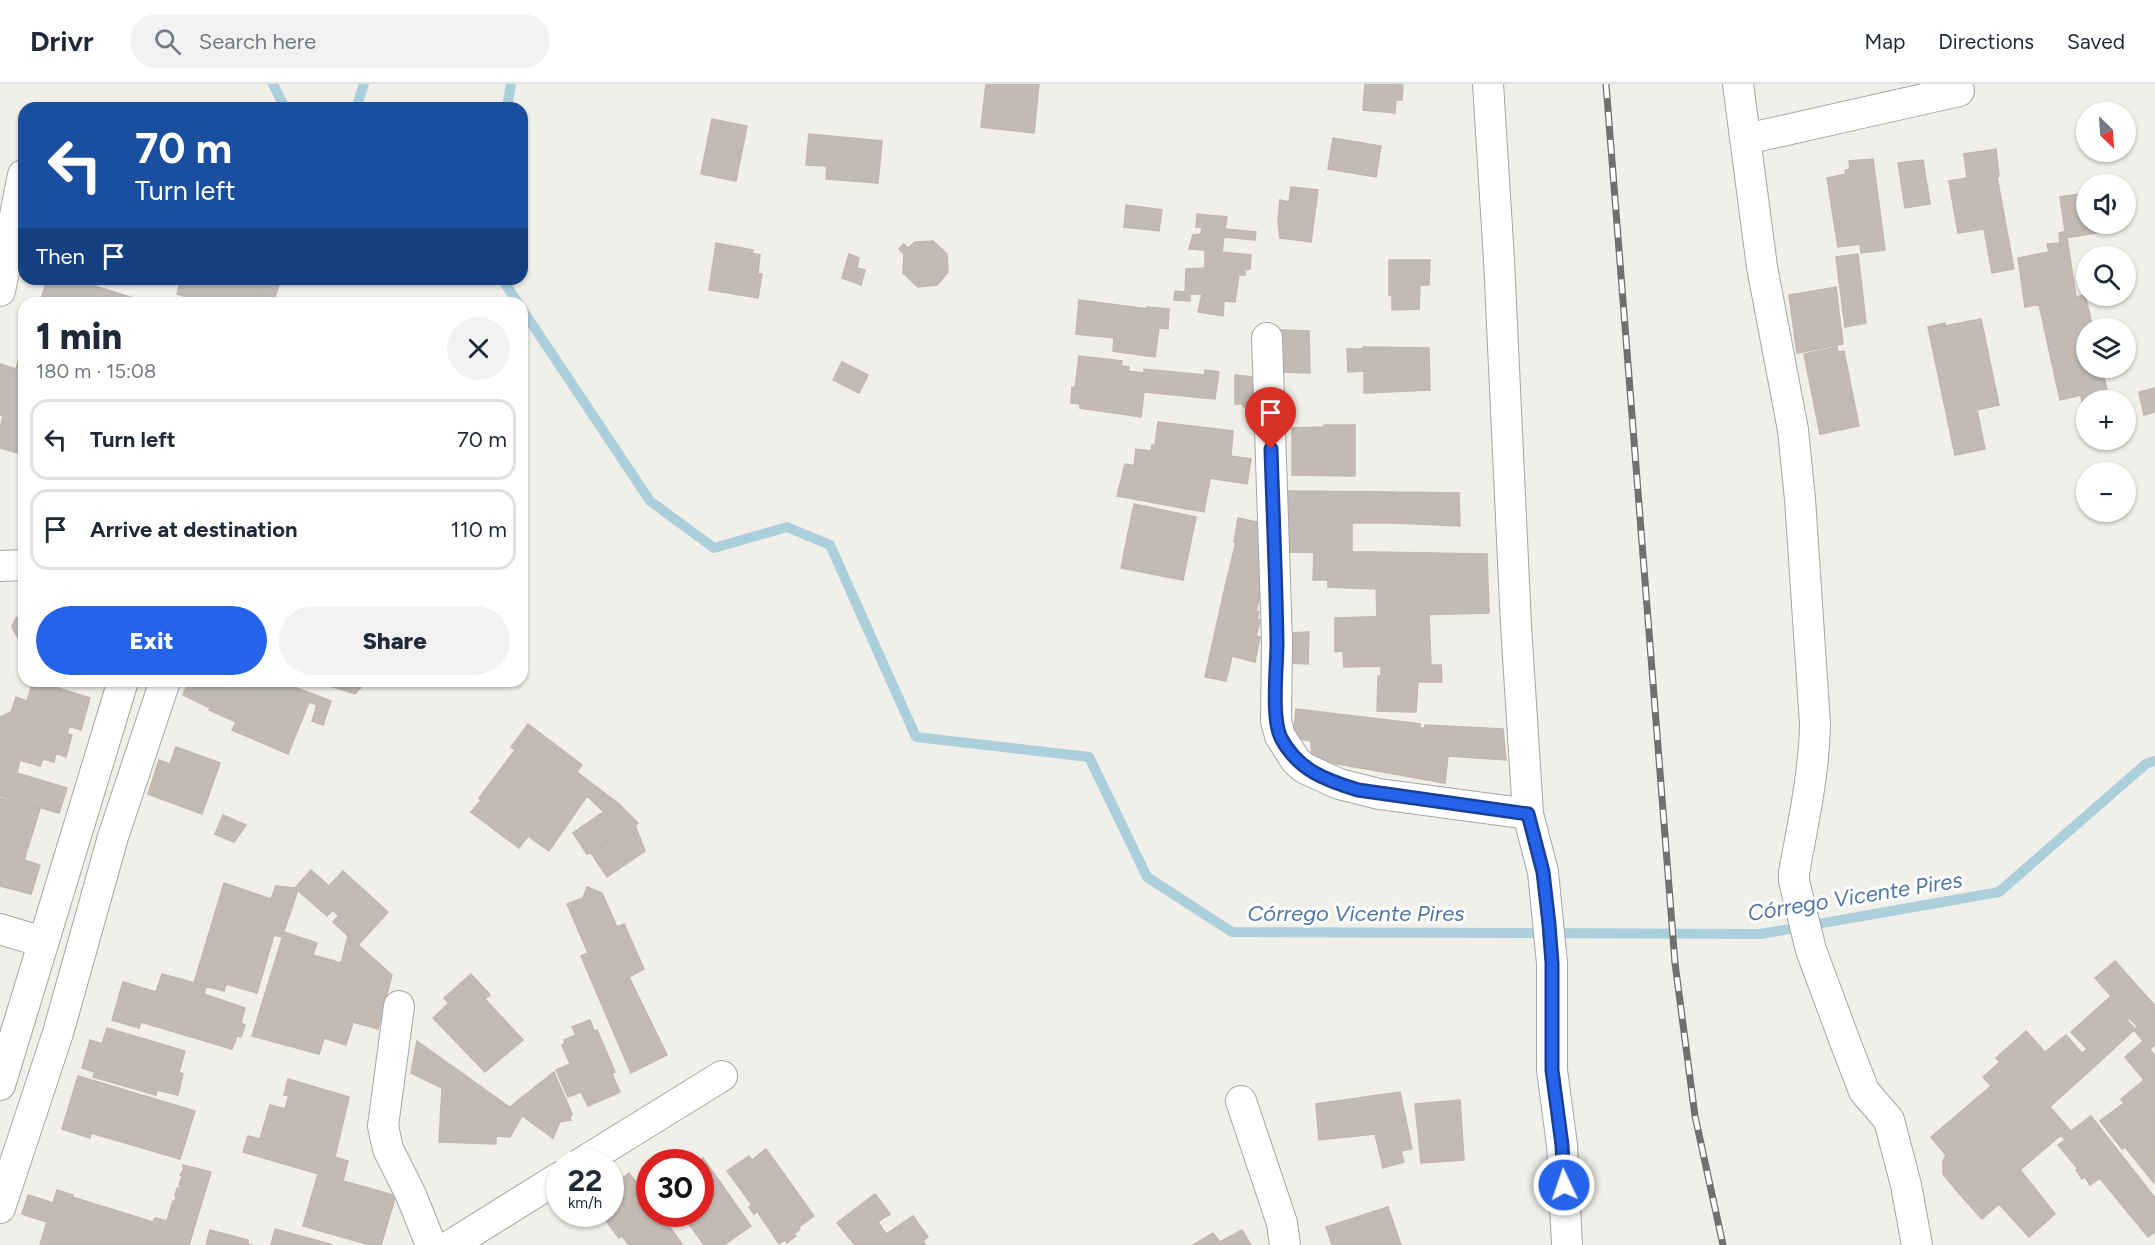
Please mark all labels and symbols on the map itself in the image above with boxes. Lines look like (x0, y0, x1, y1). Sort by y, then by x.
north arrow (2076, 102, 2136, 162)
pin (1245, 387, 1296, 449)
water label: Córrego Vicente Pires (1746, 866, 1964, 927)
water label: Córrego Vicente Pires (1247, 900, 1465, 927)
speed limit sign: 30 (636, 1149, 714, 1227)
position arrow (1532, 1153, 1596, 1217)

